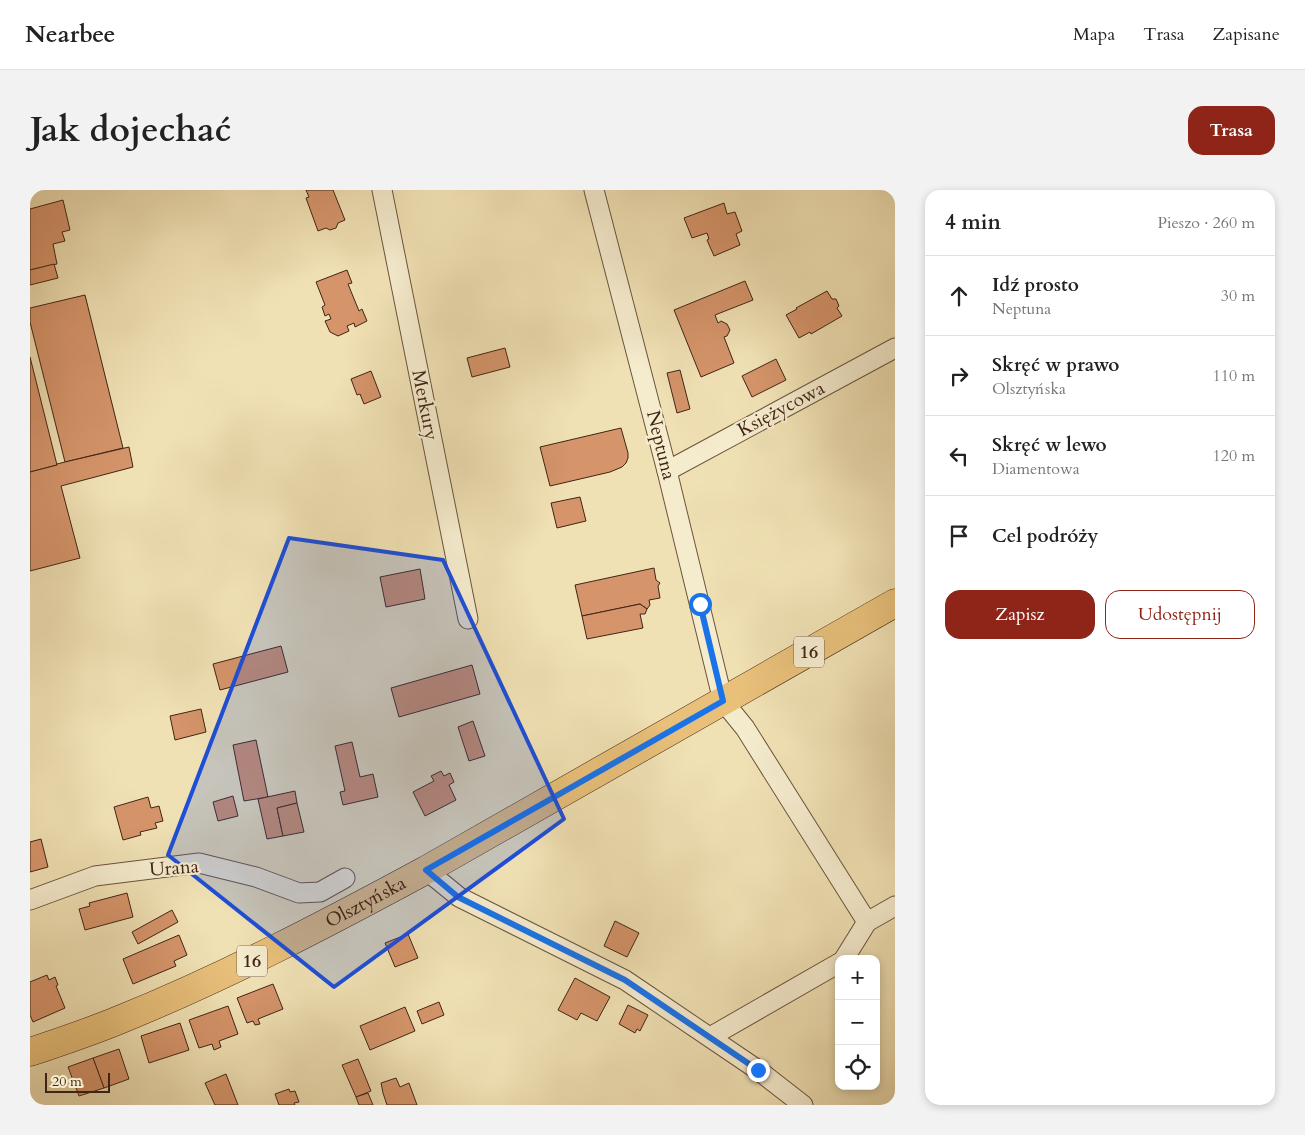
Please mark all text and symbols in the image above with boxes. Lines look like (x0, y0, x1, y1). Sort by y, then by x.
text: Nearbee (25, 18, 115, 51)
text: Mapa (1073, 22, 1115, 47)
text: Trasa (1143, 22, 1185, 47)
text: Zapisane (1213, 22, 1280, 47)
text: Jak dojechać (30, 106, 231, 154)
button: Trasa (1188, 106, 1275, 155)
text: 4 min (945, 208, 1001, 237)
text: Pieszo · 260 m (1158, 212, 1255, 234)
text: Idź prosto (992, 272, 1079, 298)
icon: ahead (945, 282, 973, 310)
text: 30 m (1221, 285, 1255, 307)
text: Neptuna (992, 298, 1051, 320)
text: Skręć w prawo (992, 352, 1119, 378)
icon: right (945, 362, 973, 390)
text: 110 m (1213, 365, 1255, 387)
street label: Merkury (405, 368, 445, 442)
street label: Księżycowa (733, 375, 829, 443)
text: Olsztyńska (992, 378, 1066, 400)
street label: Neptuna (640, 408, 682, 482)
text: Skręć w lewo (992, 432, 1107, 458)
icon: left (945, 442, 973, 470)
text: 120 m (1213, 445, 1255, 467)
text: Diamentowa (992, 458, 1080, 480)
icon: arrive (945, 522, 973, 550)
text: Cel podróży (992, 523, 1098, 549)
button: Zapisz (945, 590, 1095, 639)
button: Udostępnij (1105, 590, 1255, 639)
route start (689, 593, 712, 616)
road number: 16 (794, 637, 824, 668)
street label: Urana (148, 853, 200, 883)
street label: Olsztyńska (321, 870, 411, 934)
road number: 16 (237, 946, 267, 976)
map controls (835, 955, 880, 1090)
button: + (835, 955, 880, 1000)
button: − (835, 1000, 880, 1045)
button: locate (835, 1045, 880, 1090)
route end (747, 1059, 770, 1082)
scale bar (45, 1070, 110, 1093)
text: 20 m (52, 1072, 82, 1091)

